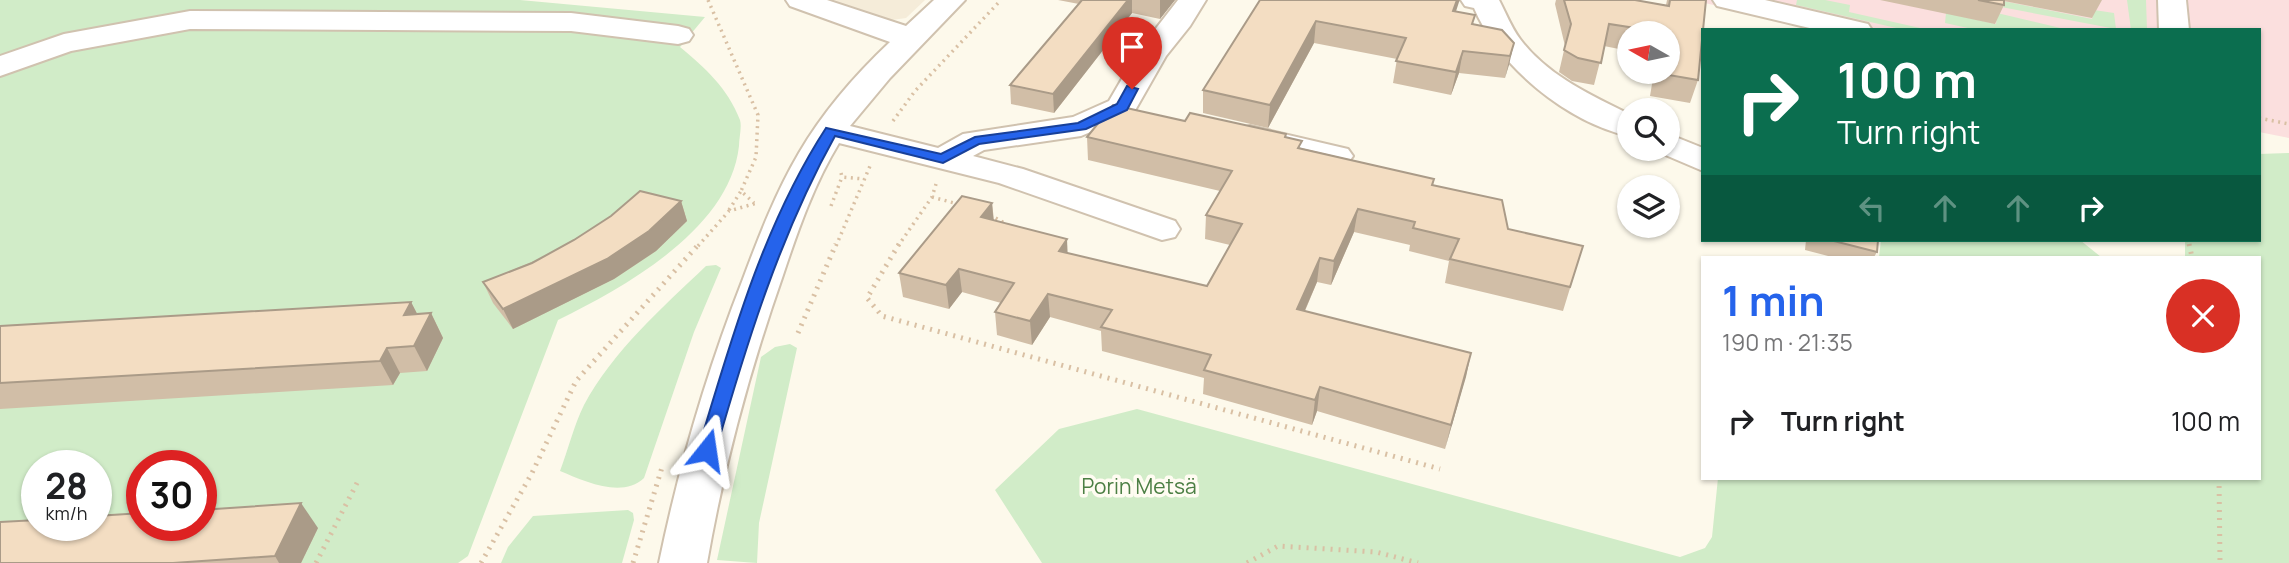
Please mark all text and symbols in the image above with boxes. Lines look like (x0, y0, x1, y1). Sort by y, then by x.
pin (1102, 17, 1162, 89)
north arrow (1617, 21, 1680, 84)
map controls (1617, 21, 1680, 238)
icon: arrive (1113, 28, 1151, 66)
text: 100 m (1837, 46, 1977, 113)
icon: right (1722, 56, 1813, 147)
button: search (1617, 98, 1680, 161)
text: Turn right (1837, 110, 1980, 154)
button: layers (1617, 175, 1680, 238)
icon: left (1853, 189, 1891, 227)
icon: ahead (1926, 189, 1964, 227)
icon: ahead (1999, 189, 2037, 227)
icon: right (2072, 189, 2110, 227)
text: 1 min (1722, 271, 1825, 329)
button: close (2166, 279, 2240, 353)
text: 190 m · 21:35 (1722, 326, 1853, 358)
icon: right (1722, 402, 1760, 440)
text: Turn right (1781, 403, 1905, 439)
text: 100 m (2171, 403, 2240, 439)
position arrow (670, 413, 744, 487)
speed limit sign: 30 (126, 450, 217, 541)
text: 28 (45, 462, 88, 510)
park label: Porin Metsä (1081, 472, 1197, 500)
text: km/h (46, 501, 87, 525)

